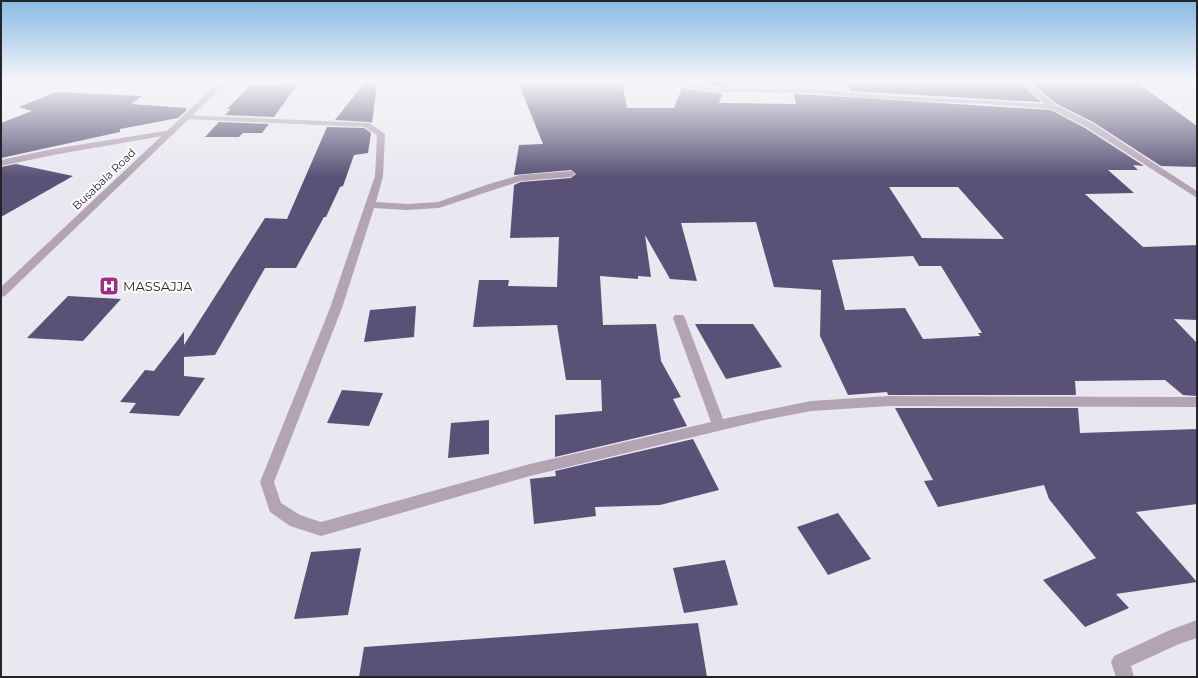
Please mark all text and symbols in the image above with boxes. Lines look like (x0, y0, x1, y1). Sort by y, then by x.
street label: Busabala Road (69, 145, 139, 213)
hospital icon: MASSAJJA (98, 275, 120, 297)
place label: MASSAJJA (123, 278, 193, 294)

